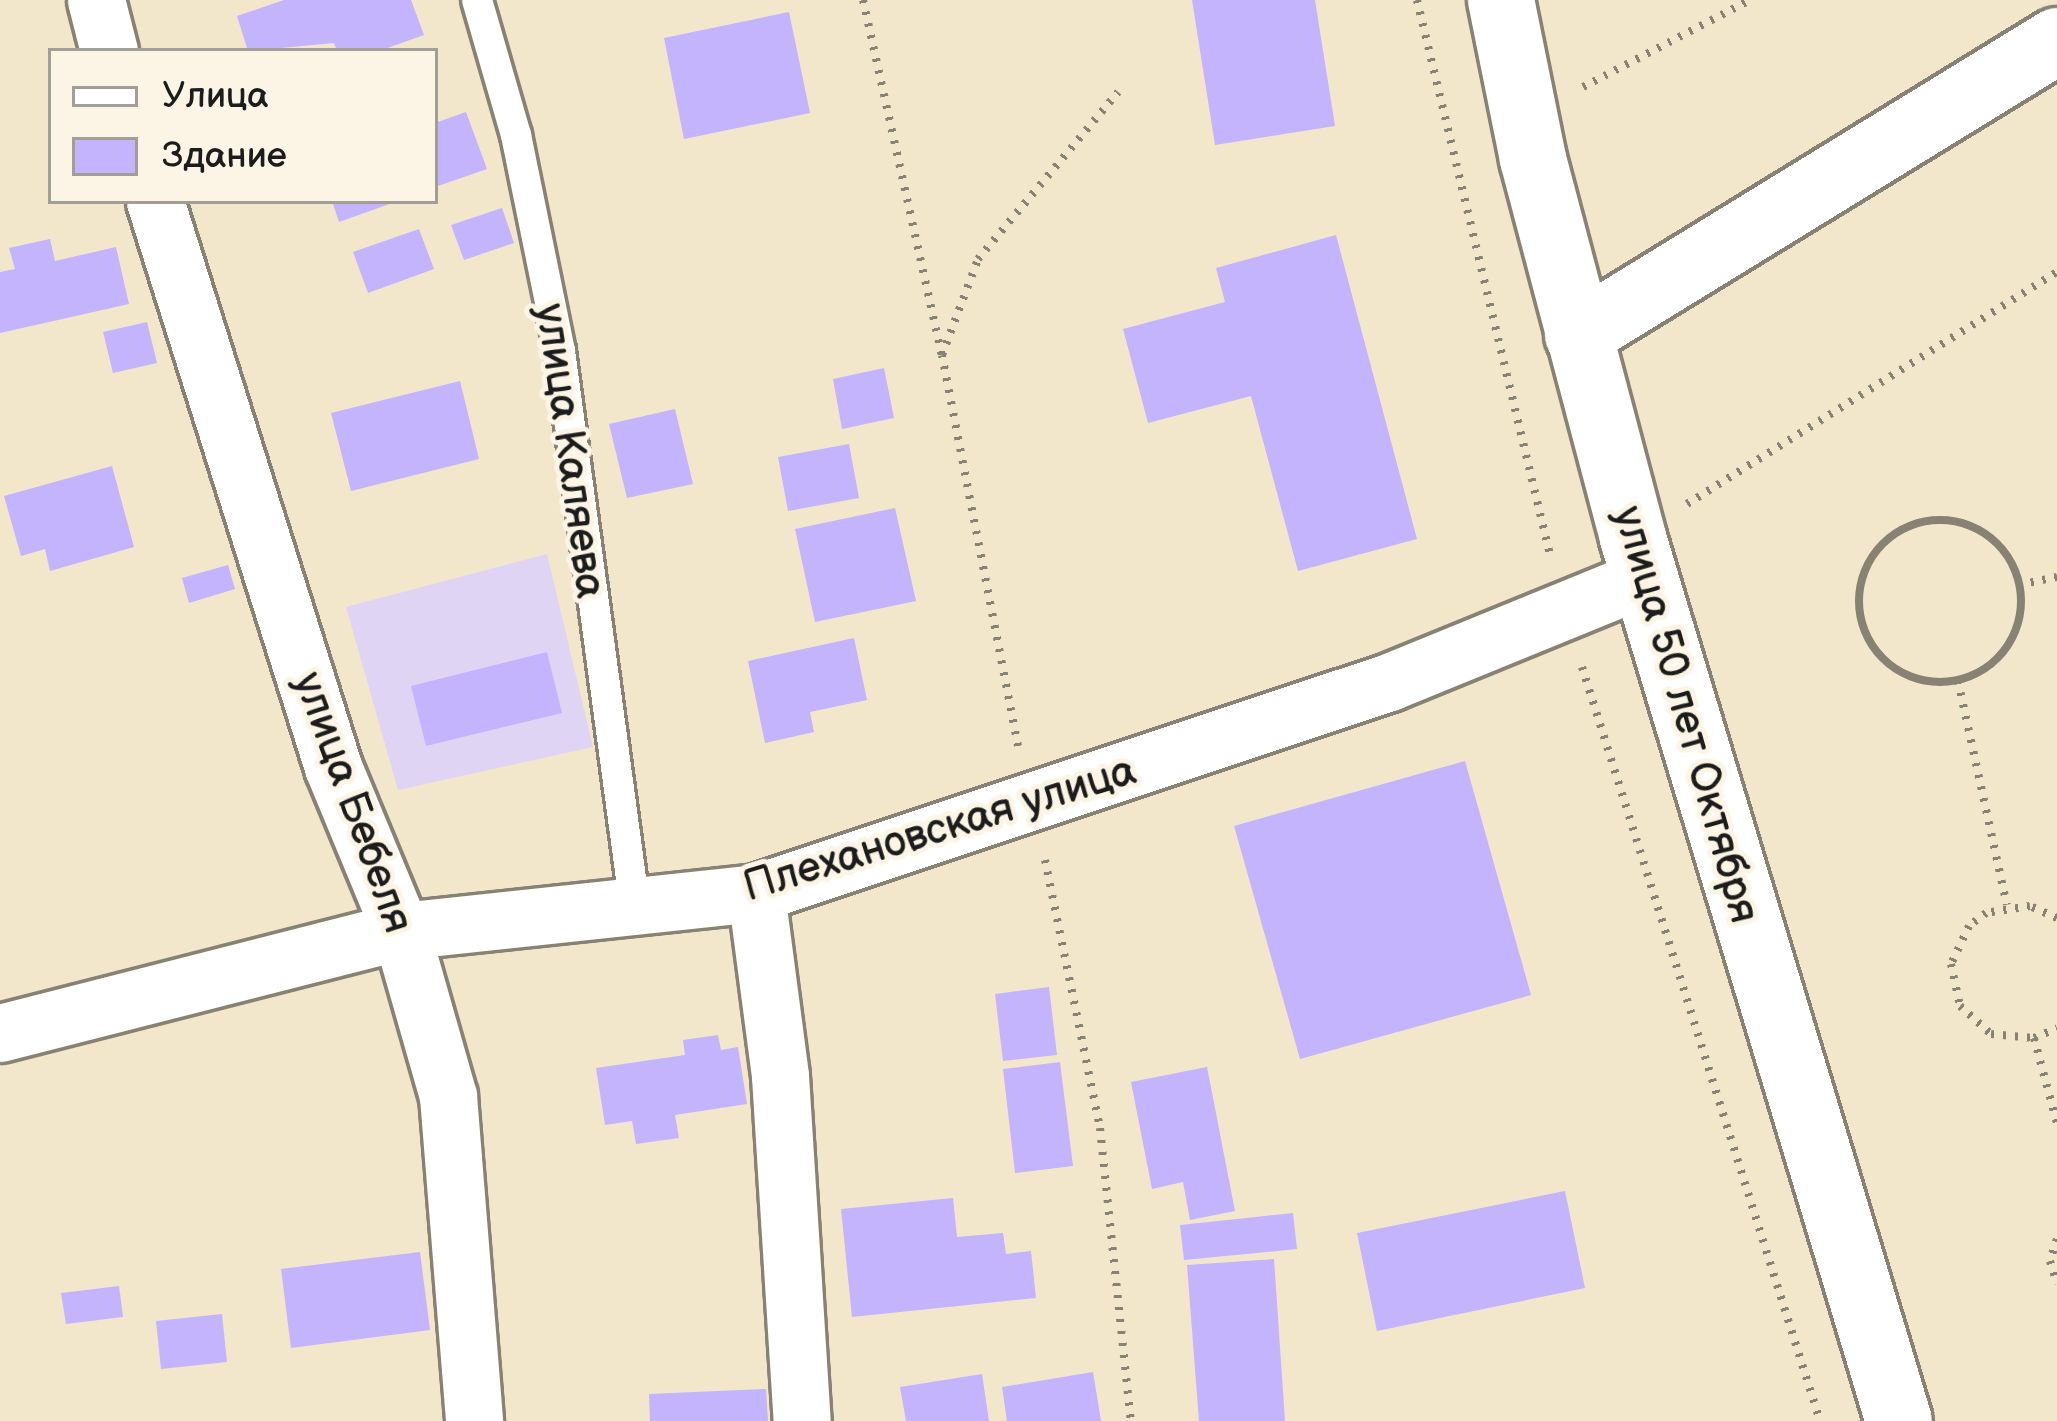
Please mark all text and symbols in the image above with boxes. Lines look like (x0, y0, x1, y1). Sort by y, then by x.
legend (48, 48, 438, 204)
text: Улица (162, 75, 269, 118)
text: Здание (162, 135, 287, 178)
street label: улица Каляева (523, 301, 615, 601)
street label: улица 50 лет Октября (1601, 501, 1769, 929)
street label: улица Бебеля (282, 666, 422, 940)
street label: Плехановская улица (738, 746, 1142, 914)

